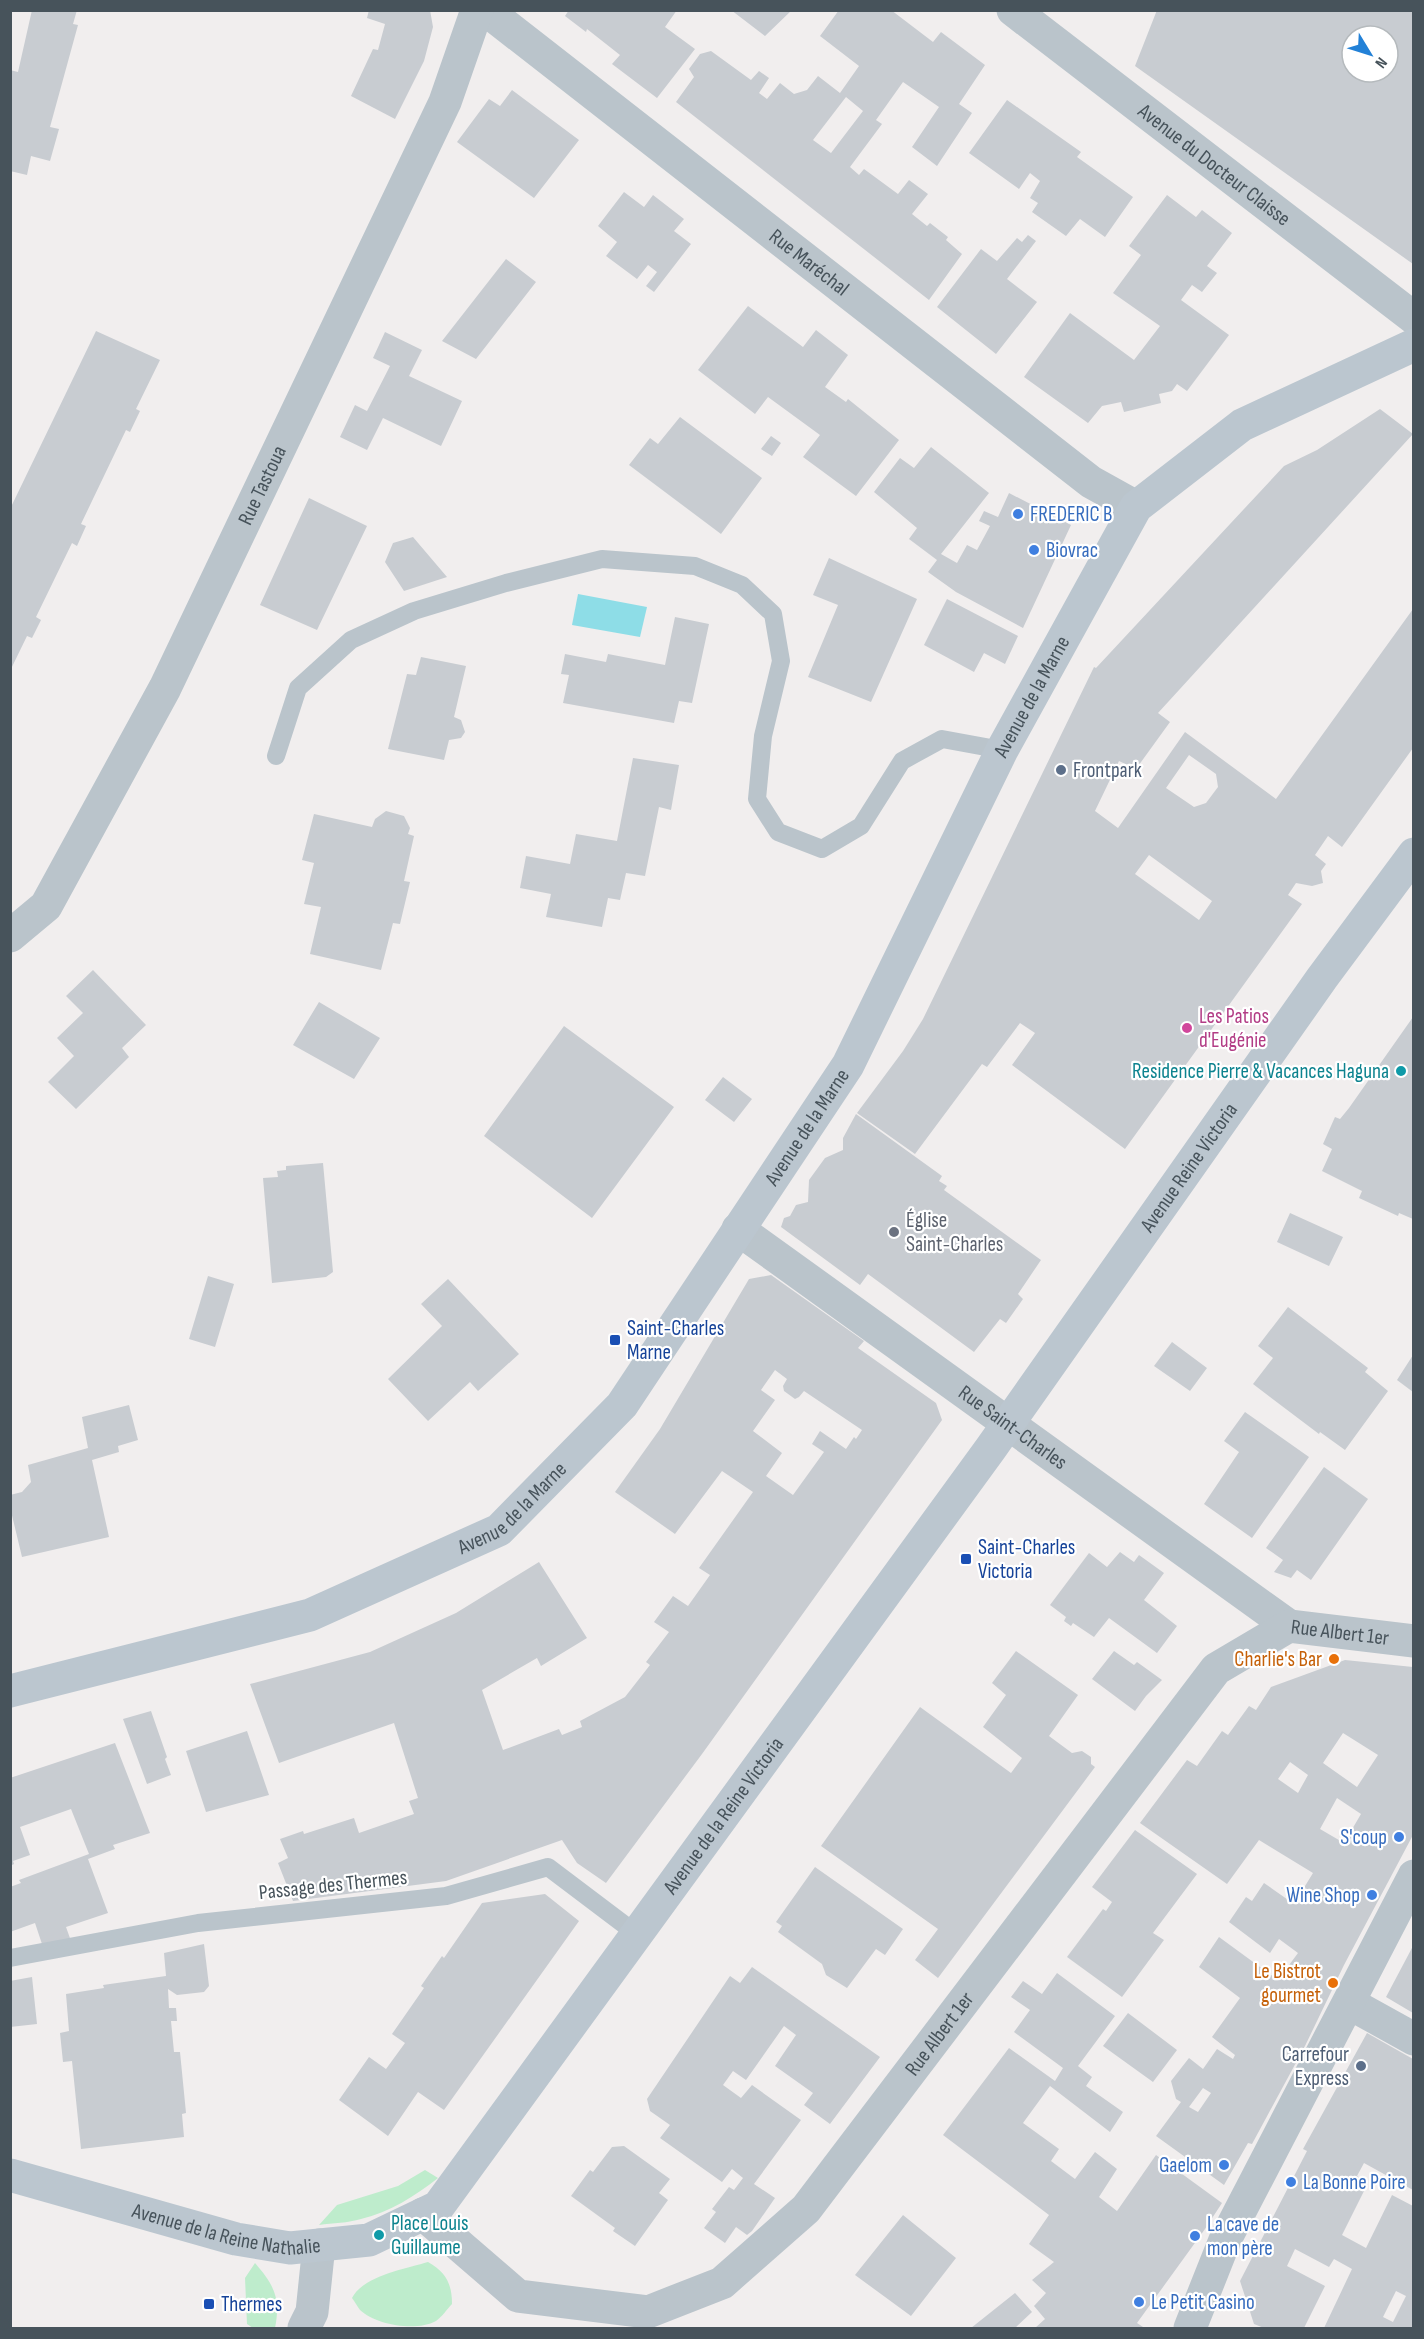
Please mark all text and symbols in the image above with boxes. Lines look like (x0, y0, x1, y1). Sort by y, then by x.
north arrow (1340, 24, 1400, 84)
text: N (1371, 53, 1391, 72)
street label: Avenue du Docteur Claisse (1133, 98, 1296, 231)
street label: Rue Maréchal (764, 223, 854, 301)
street label: Rue Tastoua (232, 441, 291, 529)
place label: FREDERIC B (1030, 502, 1112, 527)
marker: FREDERIC B (1011, 507, 1025, 521)
place label: Biovrac (1046, 538, 1098, 563)
marker: Biovrac (1027, 543, 1041, 557)
street label: Avenue de la Marne (988, 632, 1075, 762)
place label: Frontpark (1073, 758, 1142, 783)
marker: Frontpark (1054, 763, 1068, 777)
place label: Les Patios d'Eugénie (1199, 1004, 1269, 1053)
marker: Les Patios d'Eugénie (1180, 1021, 1194, 1035)
place label: Residence Pierre & Vacances Haguna (1132, 1059, 1389, 1084)
street label: Avenue de la Marne (759, 1064, 855, 1191)
marker: Residence Pierre & Vacances Haguna (1394, 1064, 1408, 1078)
street label: Avenue Reine Victoria (1134, 1098, 1243, 1237)
place label: Église Saint-Charles (906, 1208, 1003, 1257)
marker: Église Saint-Charles (887, 1225, 901, 1239)
place label: Saint-Charles Marne (627, 1316, 724, 1365)
marker: Saint-Charles Marne (608, 1333, 622, 1347)
street label: Rue Saint-Charles (954, 1380, 1072, 1475)
street label: Avenue de la Marne (453, 1457, 571, 1560)
place label: Saint-Charles Victoria (978, 1535, 1075, 1584)
marker: Saint-Charles Victoria (959, 1552, 973, 1566)
street label: Rue Albert 1er (1290, 1614, 1390, 1650)
place label: Charlie's Bar (1234, 1647, 1322, 1672)
marker: Charlie's Bar (1327, 1652, 1341, 1666)
street label: Avenue de la Reine Victoria (657, 1732, 789, 1900)
place label: S'coup (1340, 1825, 1387, 1850)
marker: S'coup (1392, 1830, 1406, 1844)
street label: Passage des Thermes (258, 1865, 408, 1905)
place label: Wine Shop (1286, 1883, 1360, 1908)
marker: Wine Shop (1365, 1888, 1379, 1902)
place label: Le Bistrot gourmet (1254, 1959, 1321, 2008)
marker: Le Bistrot gourmet (1326, 1976, 1340, 1990)
street label: Rue Albert 1er (899, 1987, 979, 2080)
place label: Carrefour Express (1282, 2042, 1349, 2091)
marker: Carrefour Express (1354, 2059, 1368, 2073)
place label: Gaelom (1159, 2153, 1212, 2178)
marker: Gaelom (1217, 2158, 1231, 2172)
place label: La Bonne Poire (1303, 2170, 1406, 2195)
marker: La Bonne Poire (1284, 2175, 1298, 2189)
street label: Avenue de la Reine Nathalie (129, 2198, 322, 2261)
place label: Place Louis Guillaume (391, 2211, 468, 2260)
place label: La cave de mon père (1207, 2212, 1279, 2261)
marker: Place Louis Guillaume (372, 2228, 386, 2242)
marker: La cave de mon père (1188, 2229, 1202, 2243)
place label: Le Petit Casino (1151, 2290, 1255, 2315)
place label: Thermes (221, 2292, 282, 2317)
marker: Le Petit Casino (1132, 2295, 1146, 2309)
marker: Thermes (202, 2297, 216, 2311)

